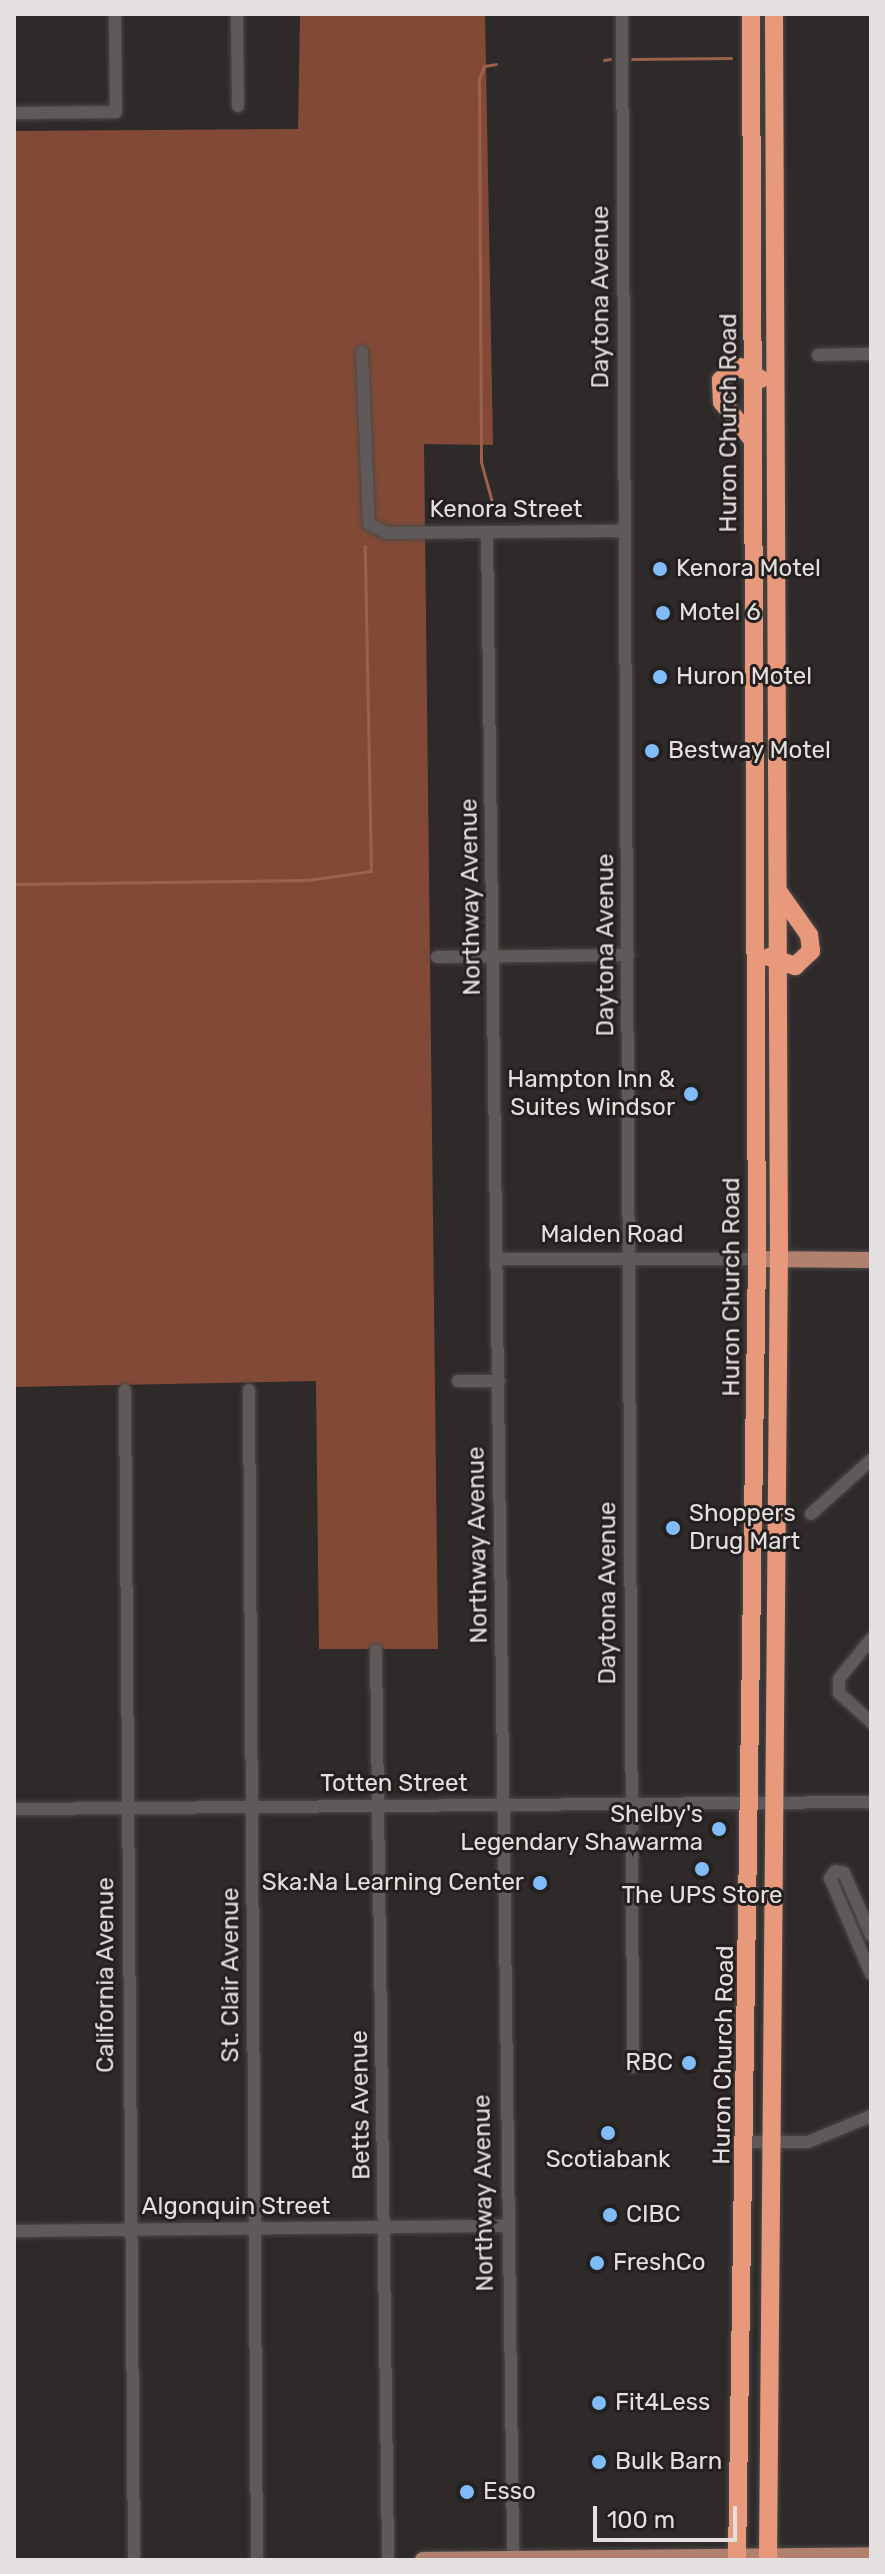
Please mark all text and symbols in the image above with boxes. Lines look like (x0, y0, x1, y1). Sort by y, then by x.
street label: Daytona Avenue (587, 205, 615, 389)
street label: Huron Church Road (715, 313, 743, 533)
street label: Kenora Street (430, 496, 582, 524)
place label: Kenora Motel (676, 555, 821, 583)
marker: Kenora Motel (651, 560, 669, 578)
place label: Motel 6 (679, 599, 761, 627)
marker: Motel 6 (654, 604, 672, 622)
place label: Huron Motel (676, 663, 812, 691)
marker: Huron Motel (651, 668, 669, 686)
place label: Bestway Motel (668, 737, 831, 765)
marker: Bestway Motel (643, 742, 661, 760)
street label: Northway Avenue (455, 798, 487, 996)
street label: Daytona Avenue (592, 853, 620, 1037)
place label: Hampton Inn & Suites Windsor (507, 1066, 675, 1122)
marker: Hampton Inn & Suites Windsor (682, 1085, 700, 1103)
street label: Huron Church Road (718, 1177, 746, 1397)
street label: Malden Road (540, 1221, 684, 1249)
street label: Northway Avenue (462, 1446, 494, 1644)
place label: Shoppers Drug Mart (689, 1500, 800, 1556)
street label: Daytona Avenue (594, 1501, 622, 1685)
marker: Shoppers Drug Mart (664, 1519, 682, 1537)
street label: Totten Street (320, 1770, 468, 1798)
place label: Shelby's Legendary Shawarma (460, 1801, 703, 1857)
marker: Shelby's Legendary Shawarma (710, 1820, 728, 1838)
marker: The UPS Store (693, 1860, 711, 1878)
place label: Ska:Na Learning Center (262, 1869, 524, 1897)
marker: Ska:Na Learning Center (531, 1874, 549, 1892)
street label: California Avenue (92, 1877, 120, 2073)
place label: The UPS Store (622, 1882, 782, 1910)
street label: St. Clair Avenue (217, 1887, 245, 2063)
street label: Huron Church Road (708, 1945, 740, 2165)
street label: Betts Avenue (345, 2030, 377, 2180)
place label: RBC (625, 2049, 673, 2077)
marker: RBC (680, 2054, 698, 2072)
street label: Northway Avenue (468, 2094, 500, 2292)
marker: Scotiabank (599, 2124, 617, 2142)
place label: Scotiabank (546, 2146, 670, 2174)
street label: Algonquin Street (142, 2193, 330, 2221)
place label: CIBC (626, 2201, 681, 2229)
marker: CIBC (601, 2206, 619, 2224)
place label: FreshCo (613, 2249, 706, 2277)
marker: FreshCo (588, 2254, 606, 2272)
place label: Fit4Less (615, 2389, 710, 2417)
marker: Fit4Less (590, 2394, 608, 2412)
place label: Bulk Barn (615, 2448, 723, 2476)
marker: Bulk Barn (590, 2453, 608, 2471)
place label: Esso (483, 2478, 536, 2506)
marker: Esso (458, 2483, 476, 2501)
scale bar (597, 2490, 741, 2540)
text: 100 m (607, 2506, 675, 2534)

